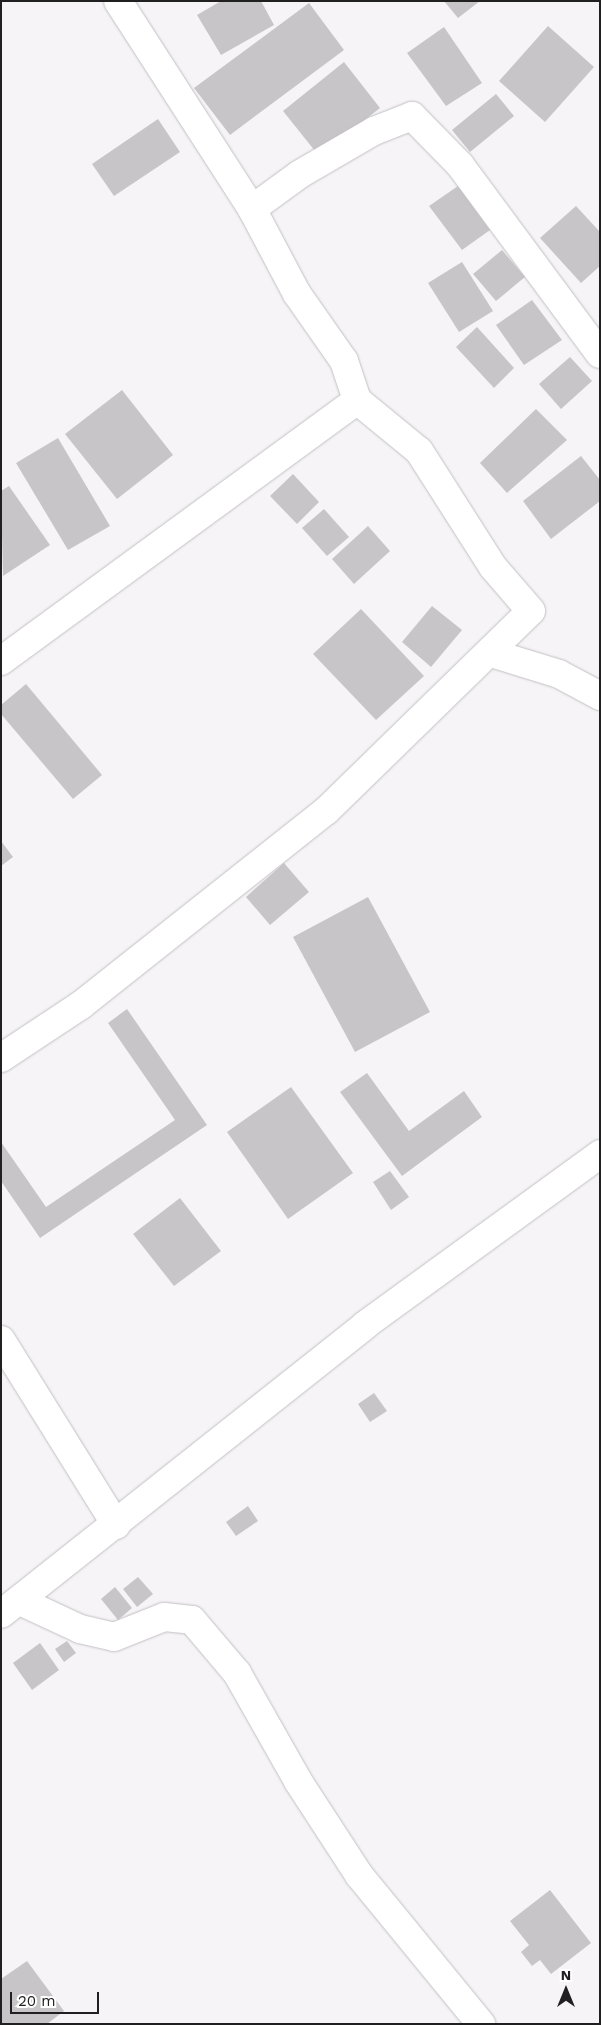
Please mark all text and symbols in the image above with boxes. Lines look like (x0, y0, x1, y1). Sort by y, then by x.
north arrow (541, 1965, 591, 2015)
text: N (561, 1967, 571, 1983)
scale bar (12, 1982, 101, 2014)
text: 20 m (18, 1992, 56, 2010)

